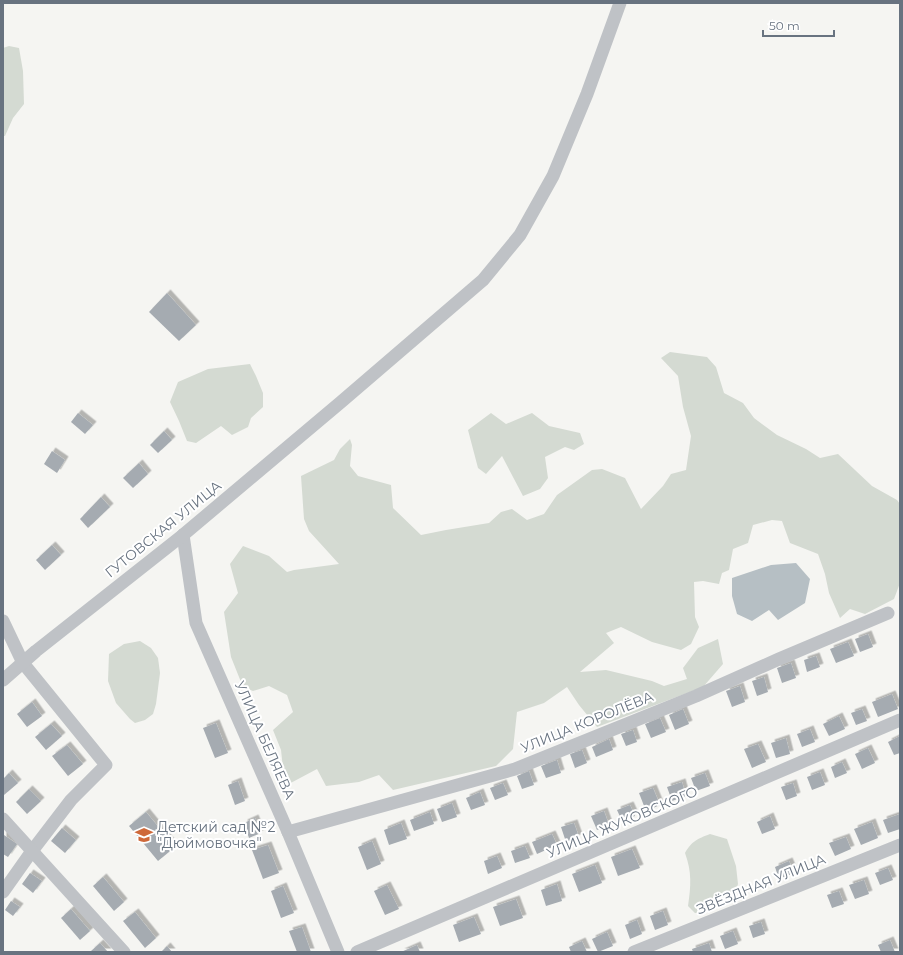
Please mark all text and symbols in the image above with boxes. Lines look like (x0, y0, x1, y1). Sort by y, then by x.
scale bar (763, 12, 834, 38)
text: 50 m (769, 18, 800, 33)
street label: ГУТОВСКАЯ УЛИЦА (101, 476, 225, 581)
street label: УЛИЦА БЕЛЯЕВА (231, 678, 299, 803)
street label: УЛИЦА КОРОЛЁВА (518, 687, 656, 757)
street label: УЛИЦА ЖУКОВСКОГО (544, 782, 700, 862)
place label: Детский сад №2 "Дюймовочка" (157, 818, 275, 852)
school or university icon: Детский сад №2 "Дюймовочка" (134, 825, 154, 845)
street label: ЗВЁЗДНАЯ УЛИЦА (694, 850, 829, 918)

